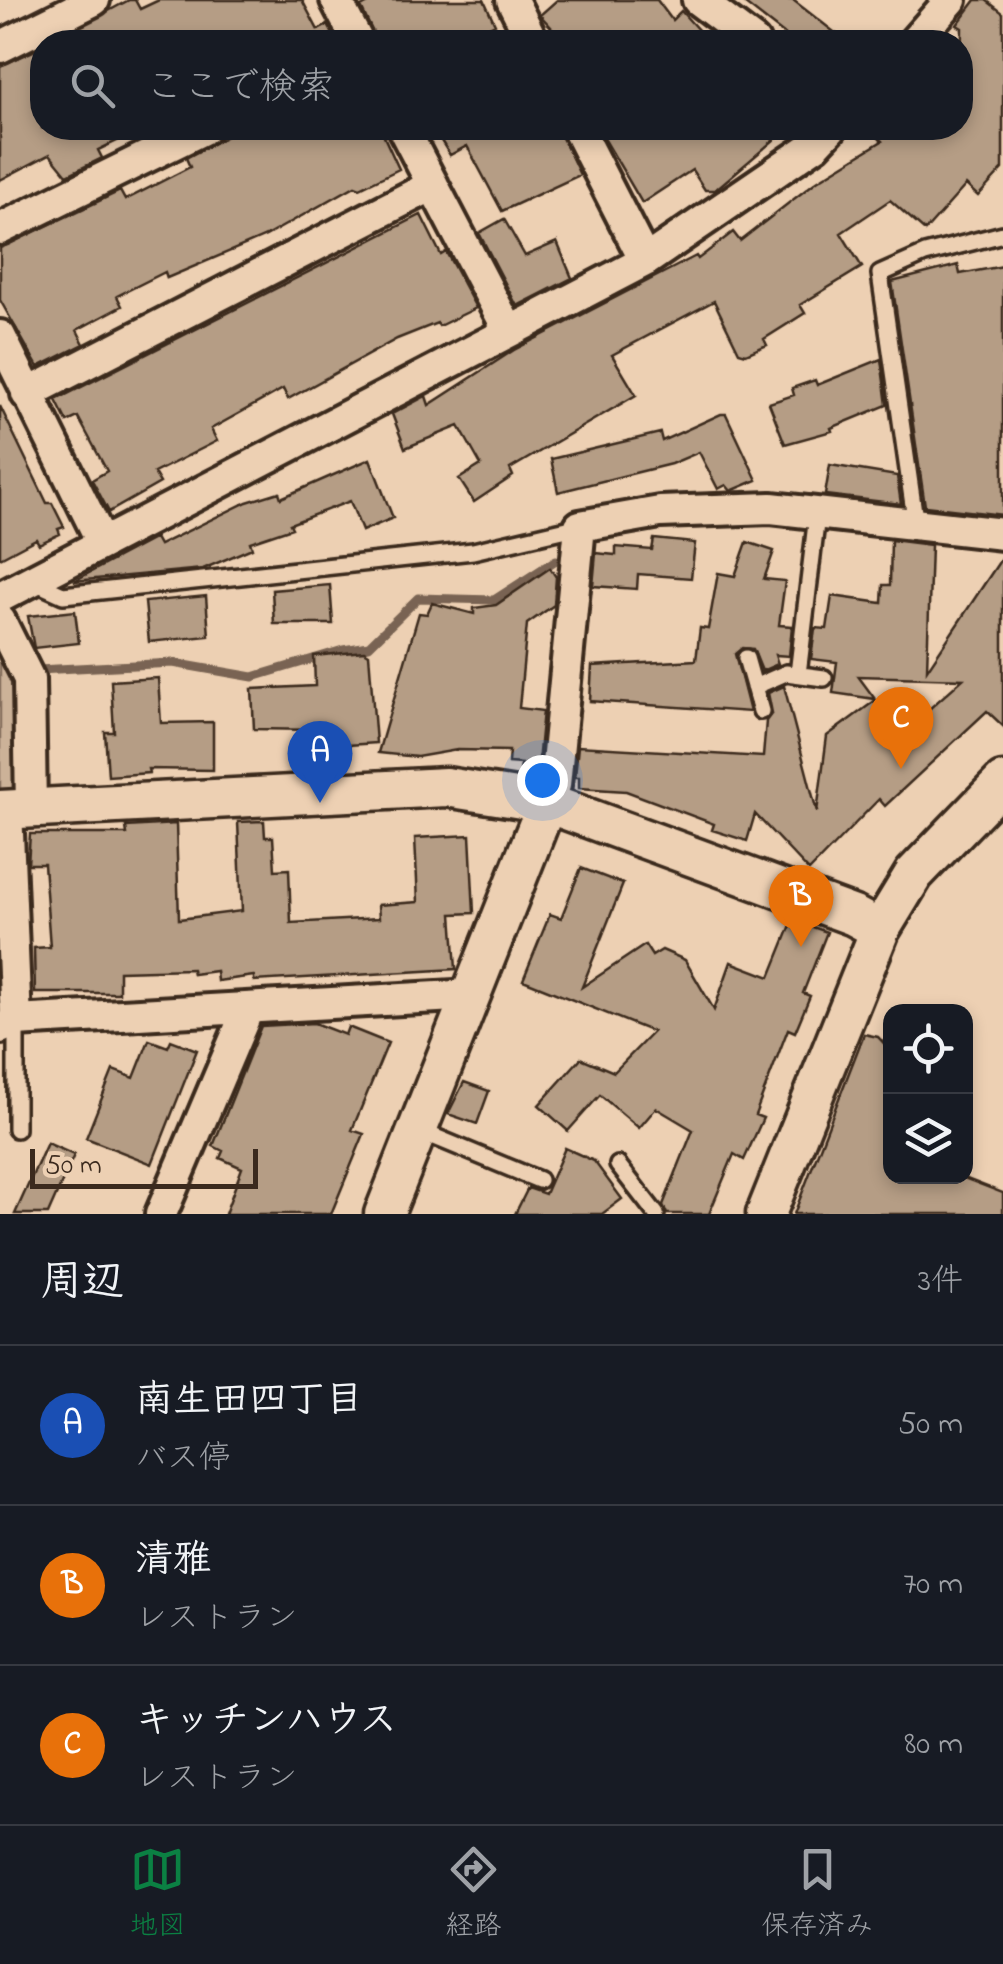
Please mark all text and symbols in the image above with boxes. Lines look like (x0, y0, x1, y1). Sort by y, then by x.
search box (30, 30, 973, 140)
icon: search (65, 58, 120, 113)
text: ここで検索 (145, 61, 335, 117)
pin: C (868, 686, 934, 769)
pin: A (288, 720, 352, 803)
your location (517, 755, 568, 806)
pin: B (768, 864, 834, 947)
map controls (883, 1004, 973, 1184)
button: locate (883, 1004, 973, 1094)
button: layers (883, 1094, 973, 1184)
scale bar (30, 1144, 258, 1188)
text: 50 m (45, 1146, 102, 1187)
text: 周辺 (40, 1253, 124, 1314)
text: 3件 (918, 1259, 963, 1306)
text: 南生田四丁目 (135, 1374, 363, 1430)
text: A (63, 1402, 82, 1449)
text: 50 m (898, 1402, 963, 1449)
text: バス停 (135, 1436, 231, 1483)
text: 清雅 (135, 1534, 211, 1590)
text: B (62, 1562, 83, 1609)
text: 70 m (903, 1562, 963, 1609)
text: レストラン (135, 1596, 298, 1643)
text: キッチンハウス (135, 1694, 397, 1750)
text: C (64, 1722, 81, 1769)
text: 80 m (904, 1722, 963, 1769)
text: レストラン (135, 1756, 298, 1803)
tab: 地図 (130, 1842, 186, 1948)
tab: 経路 (445, 1842, 501, 1948)
tab: 保存済み (761, 1842, 873, 1948)

